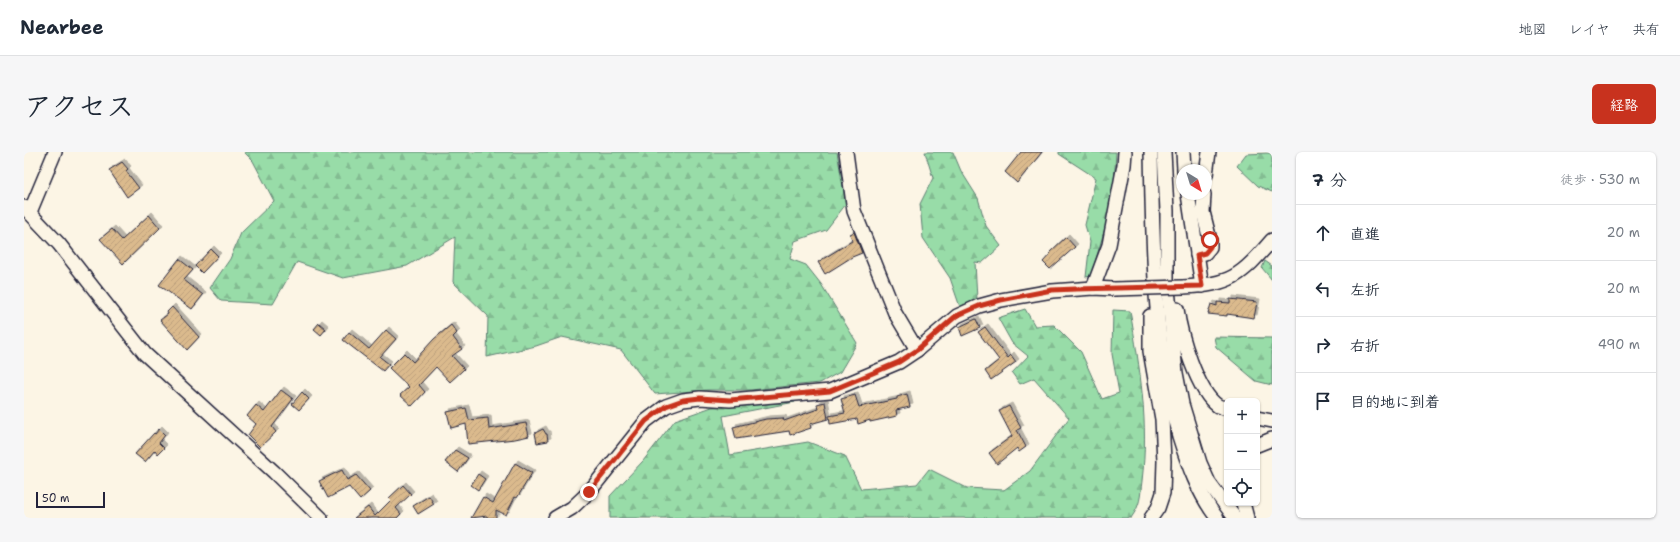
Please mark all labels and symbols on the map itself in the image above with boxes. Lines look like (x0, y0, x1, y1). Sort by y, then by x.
north arrow (1176, 164, 1212, 200)
route start (1201, 231, 1219, 249)
route end (580, 483, 598, 501)
scale bar (36, 490, 105, 509)

